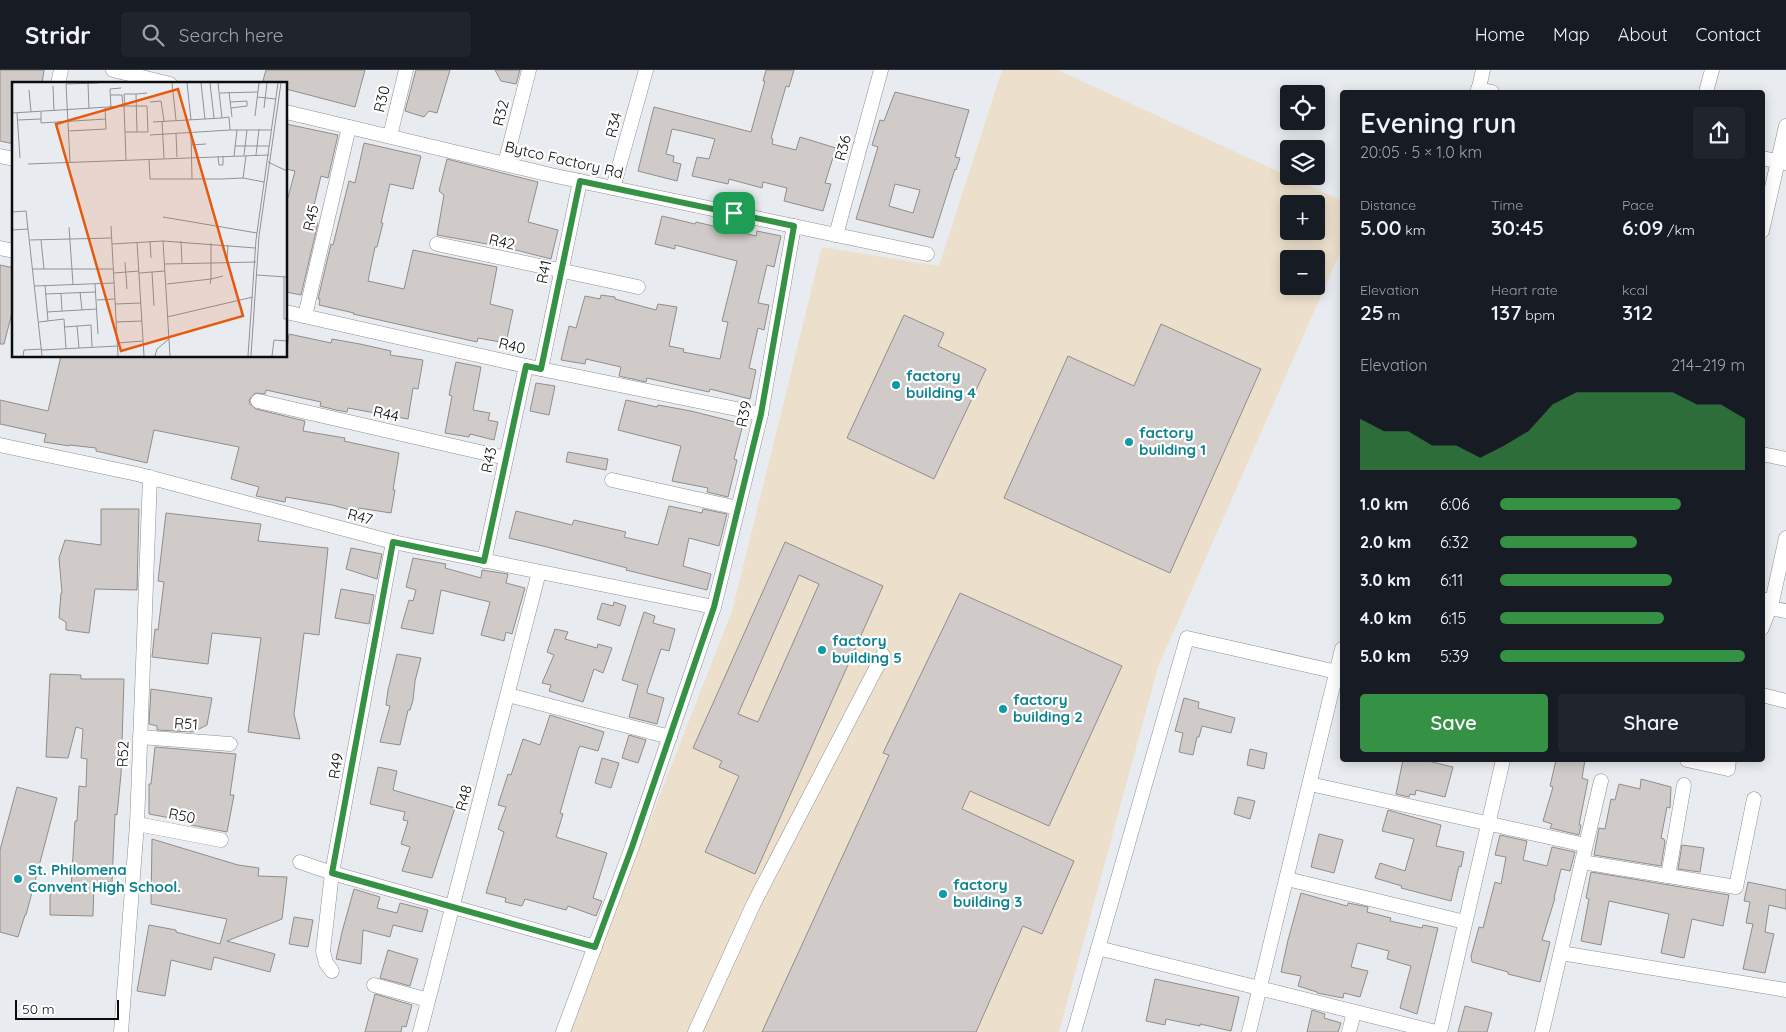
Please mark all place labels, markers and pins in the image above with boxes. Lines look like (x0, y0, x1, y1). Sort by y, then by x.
pin (713, 192, 755, 234)
place label: factory building 4 (906, 366, 976, 402)
marker: factory building 4 (890, 379, 902, 391)
place label: factory building 1 (1139, 423, 1206, 459)
marker: factory building 1 (1123, 436, 1135, 448)
place label: factory building 5 (832, 631, 902, 667)
marker: factory building 5 (816, 644, 828, 656)
place label: factory building 2 (1013, 690, 1083, 726)
marker: factory building 2 (997, 703, 1009, 715)
place label: St. Philomena Convent High School. (28, 860, 181, 896)
marker: St. Philomena Convent High School. (12, 873, 24, 885)
place label: factory building 3 (953, 875, 1022, 911)
marker: factory building 3 (937, 888, 949, 900)

